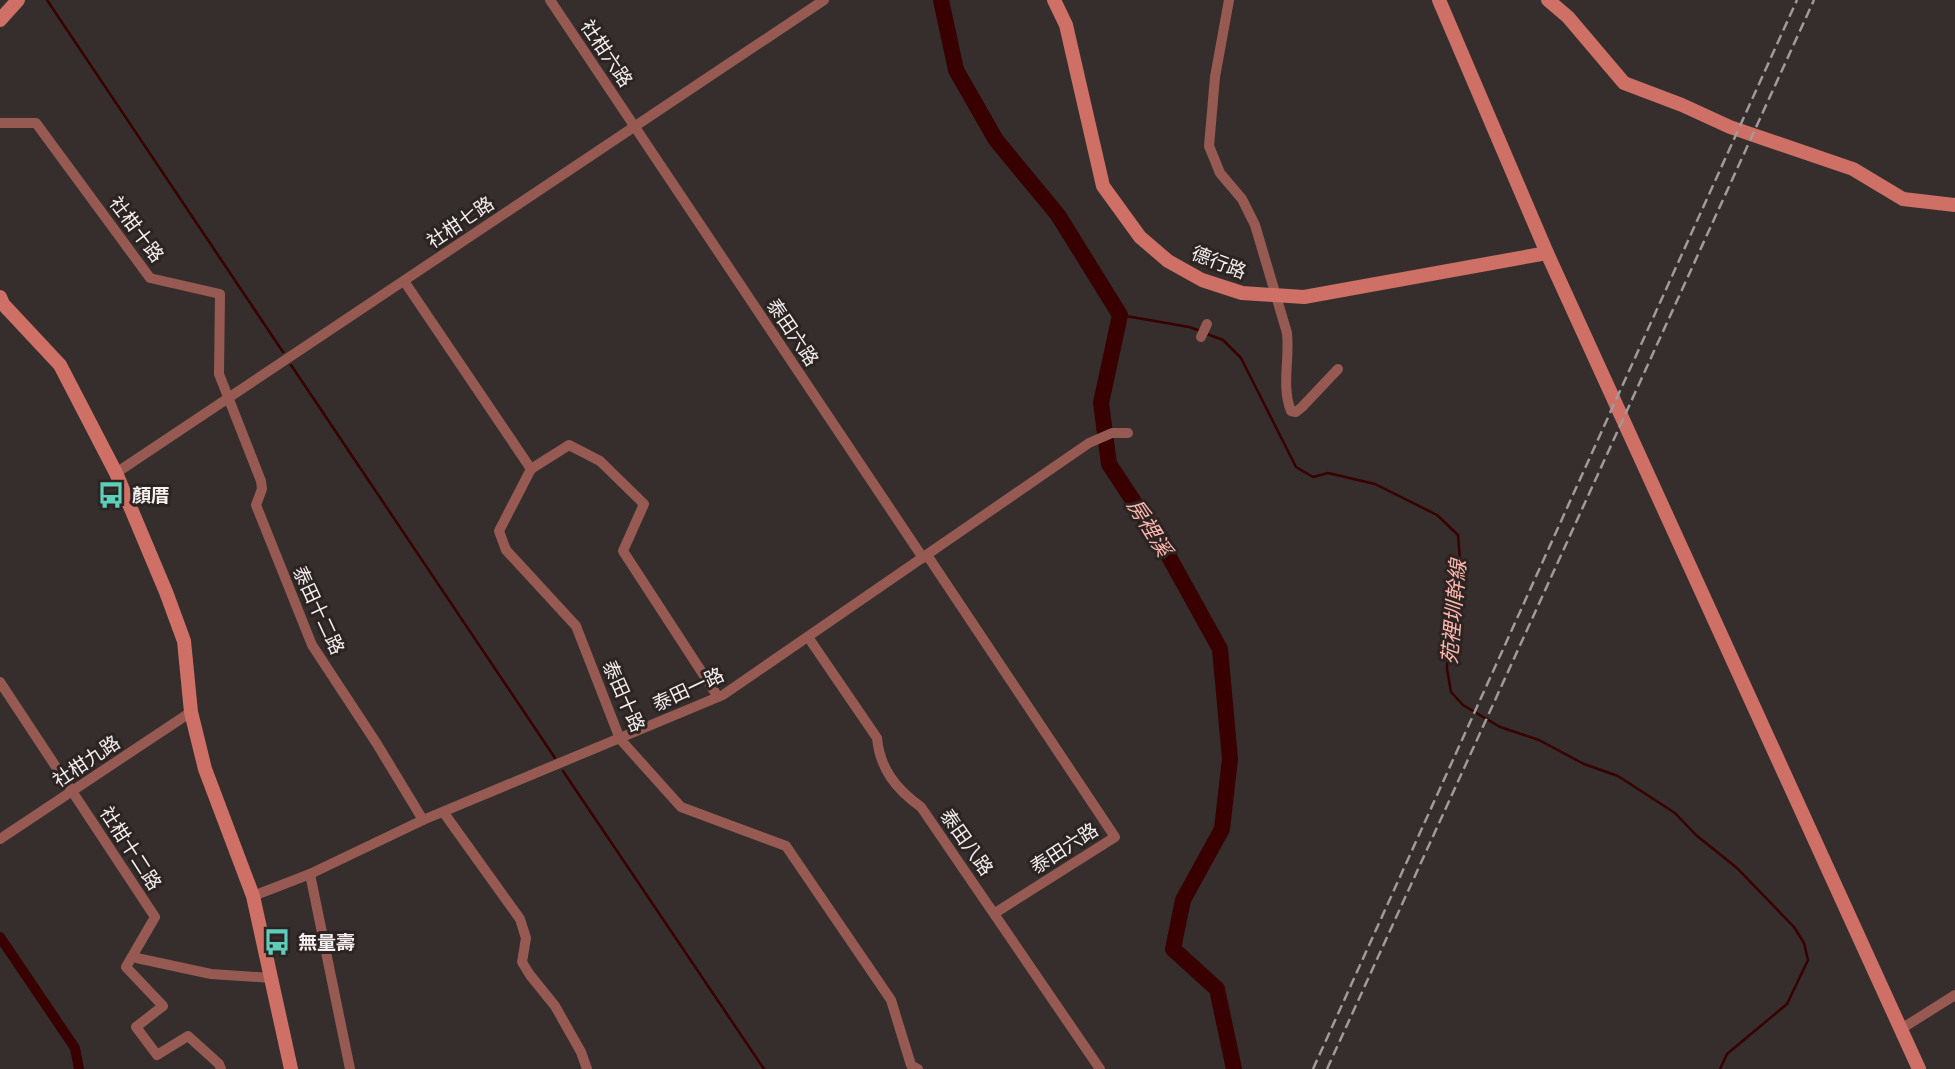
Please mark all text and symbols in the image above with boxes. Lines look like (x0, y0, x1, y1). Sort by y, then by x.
street label: 社柑六路 (577, 15, 637, 91)
street label: 社柑十路 (105, 192, 169, 266)
street label: 社柑七路 (422, 192, 498, 252)
street label: 德行路 (1188, 242, 1250, 282)
street label: 泰田六路 (763, 294, 823, 370)
bus stop icon: 顏厝 (96, 480, 126, 510)
place label: 顏厝 (132, 484, 170, 506)
water label: 房裡溪 (1123, 494, 1178, 563)
water label: 苑裡圳幹線 (1436, 557, 1470, 665)
street label: 泰田十二路 (289, 562, 349, 658)
street label: 泰田十路 (598, 657, 650, 735)
street label: 泰田一路 (649, 663, 727, 715)
street label: 社柑九路 (48, 731, 124, 791)
street label: 社柑十二路 (96, 802, 166, 894)
street label: 泰田八路 (936, 805, 998, 879)
street label: 泰田六路 (1026, 818, 1102, 878)
bus stop icon: 無量壽 (262, 927, 292, 957)
place label: 無量壽 (298, 931, 355, 953)

